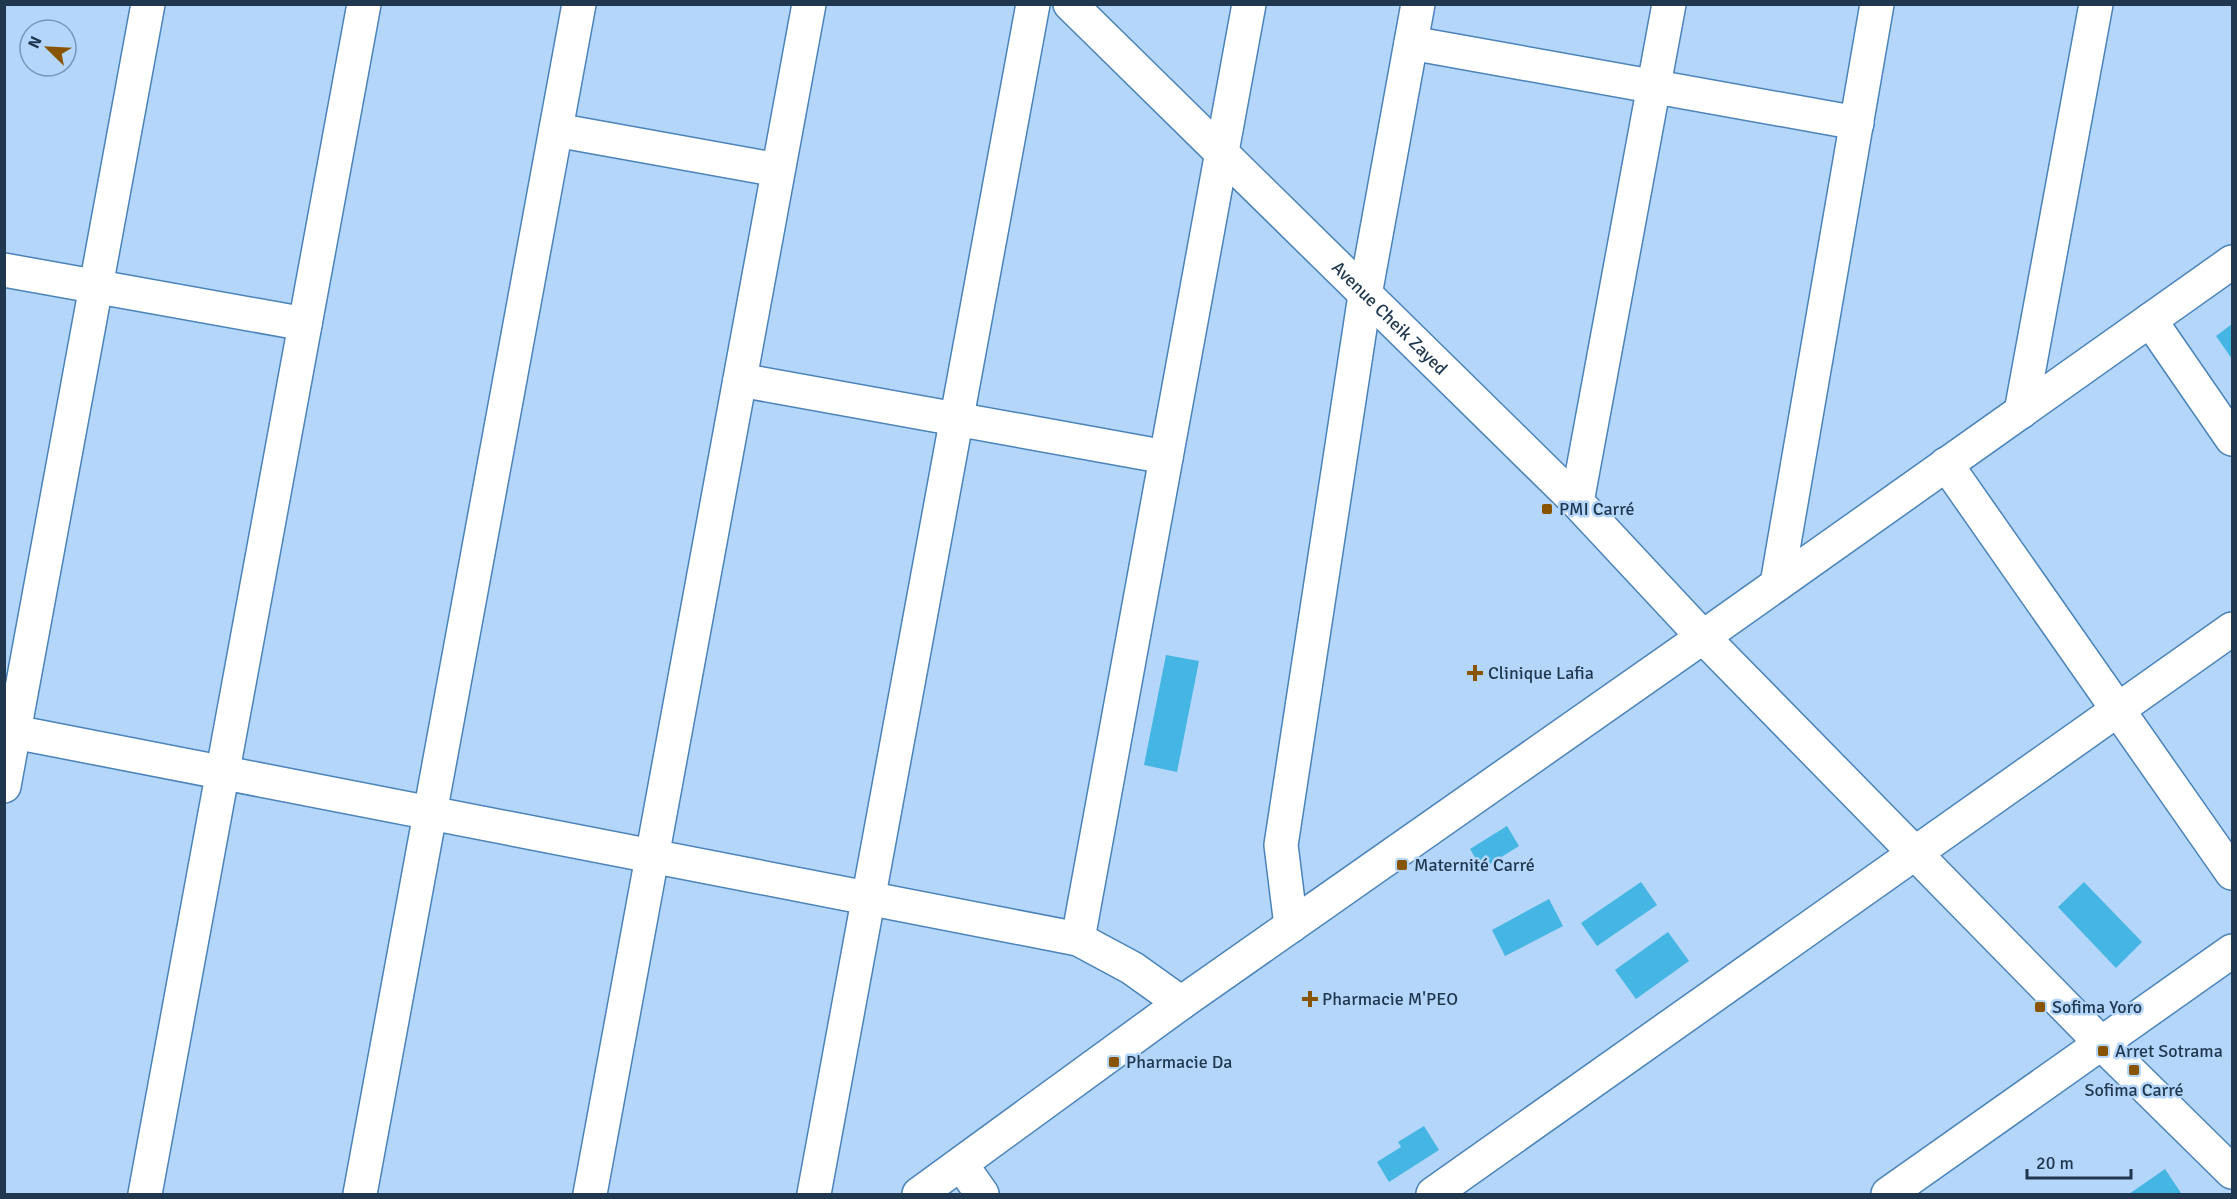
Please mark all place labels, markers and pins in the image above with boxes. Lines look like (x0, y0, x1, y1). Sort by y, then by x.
place label: PMI Carré (1559, 498, 1634, 520)
marker: PMI Carré (1540, 502, 1554, 516)
place label: Clinique Lafia (1488, 662, 1594, 684)
marker: Clinique Lafia (1466, 664, 1484, 682)
place label: Maternité Carré (1414, 854, 1535, 876)
marker: Maternité Carré (1395, 858, 1409, 872)
place label: Pharmacie M'PEO (1322, 988, 1458, 1010)
marker: Pharmacie M'PEO (1303, 992, 1317, 1006)
place label: Sofima Yoro (2052, 996, 2142, 1018)
marker: Sofima Yoro (2033, 1000, 2047, 1014)
place label: Arret Sotrama (2115, 1040, 2223, 1062)
marker: Arret Sotrama (2096, 1044, 2110, 1058)
place label: Pharmacie Da (1126, 1051, 1232, 1073)
marker: Pharmacie Da (1107, 1055, 1121, 1069)
marker: Sofima Carré (2127, 1063, 2141, 1077)
place label: Sofima Carré (2085, 1079, 2183, 1101)

